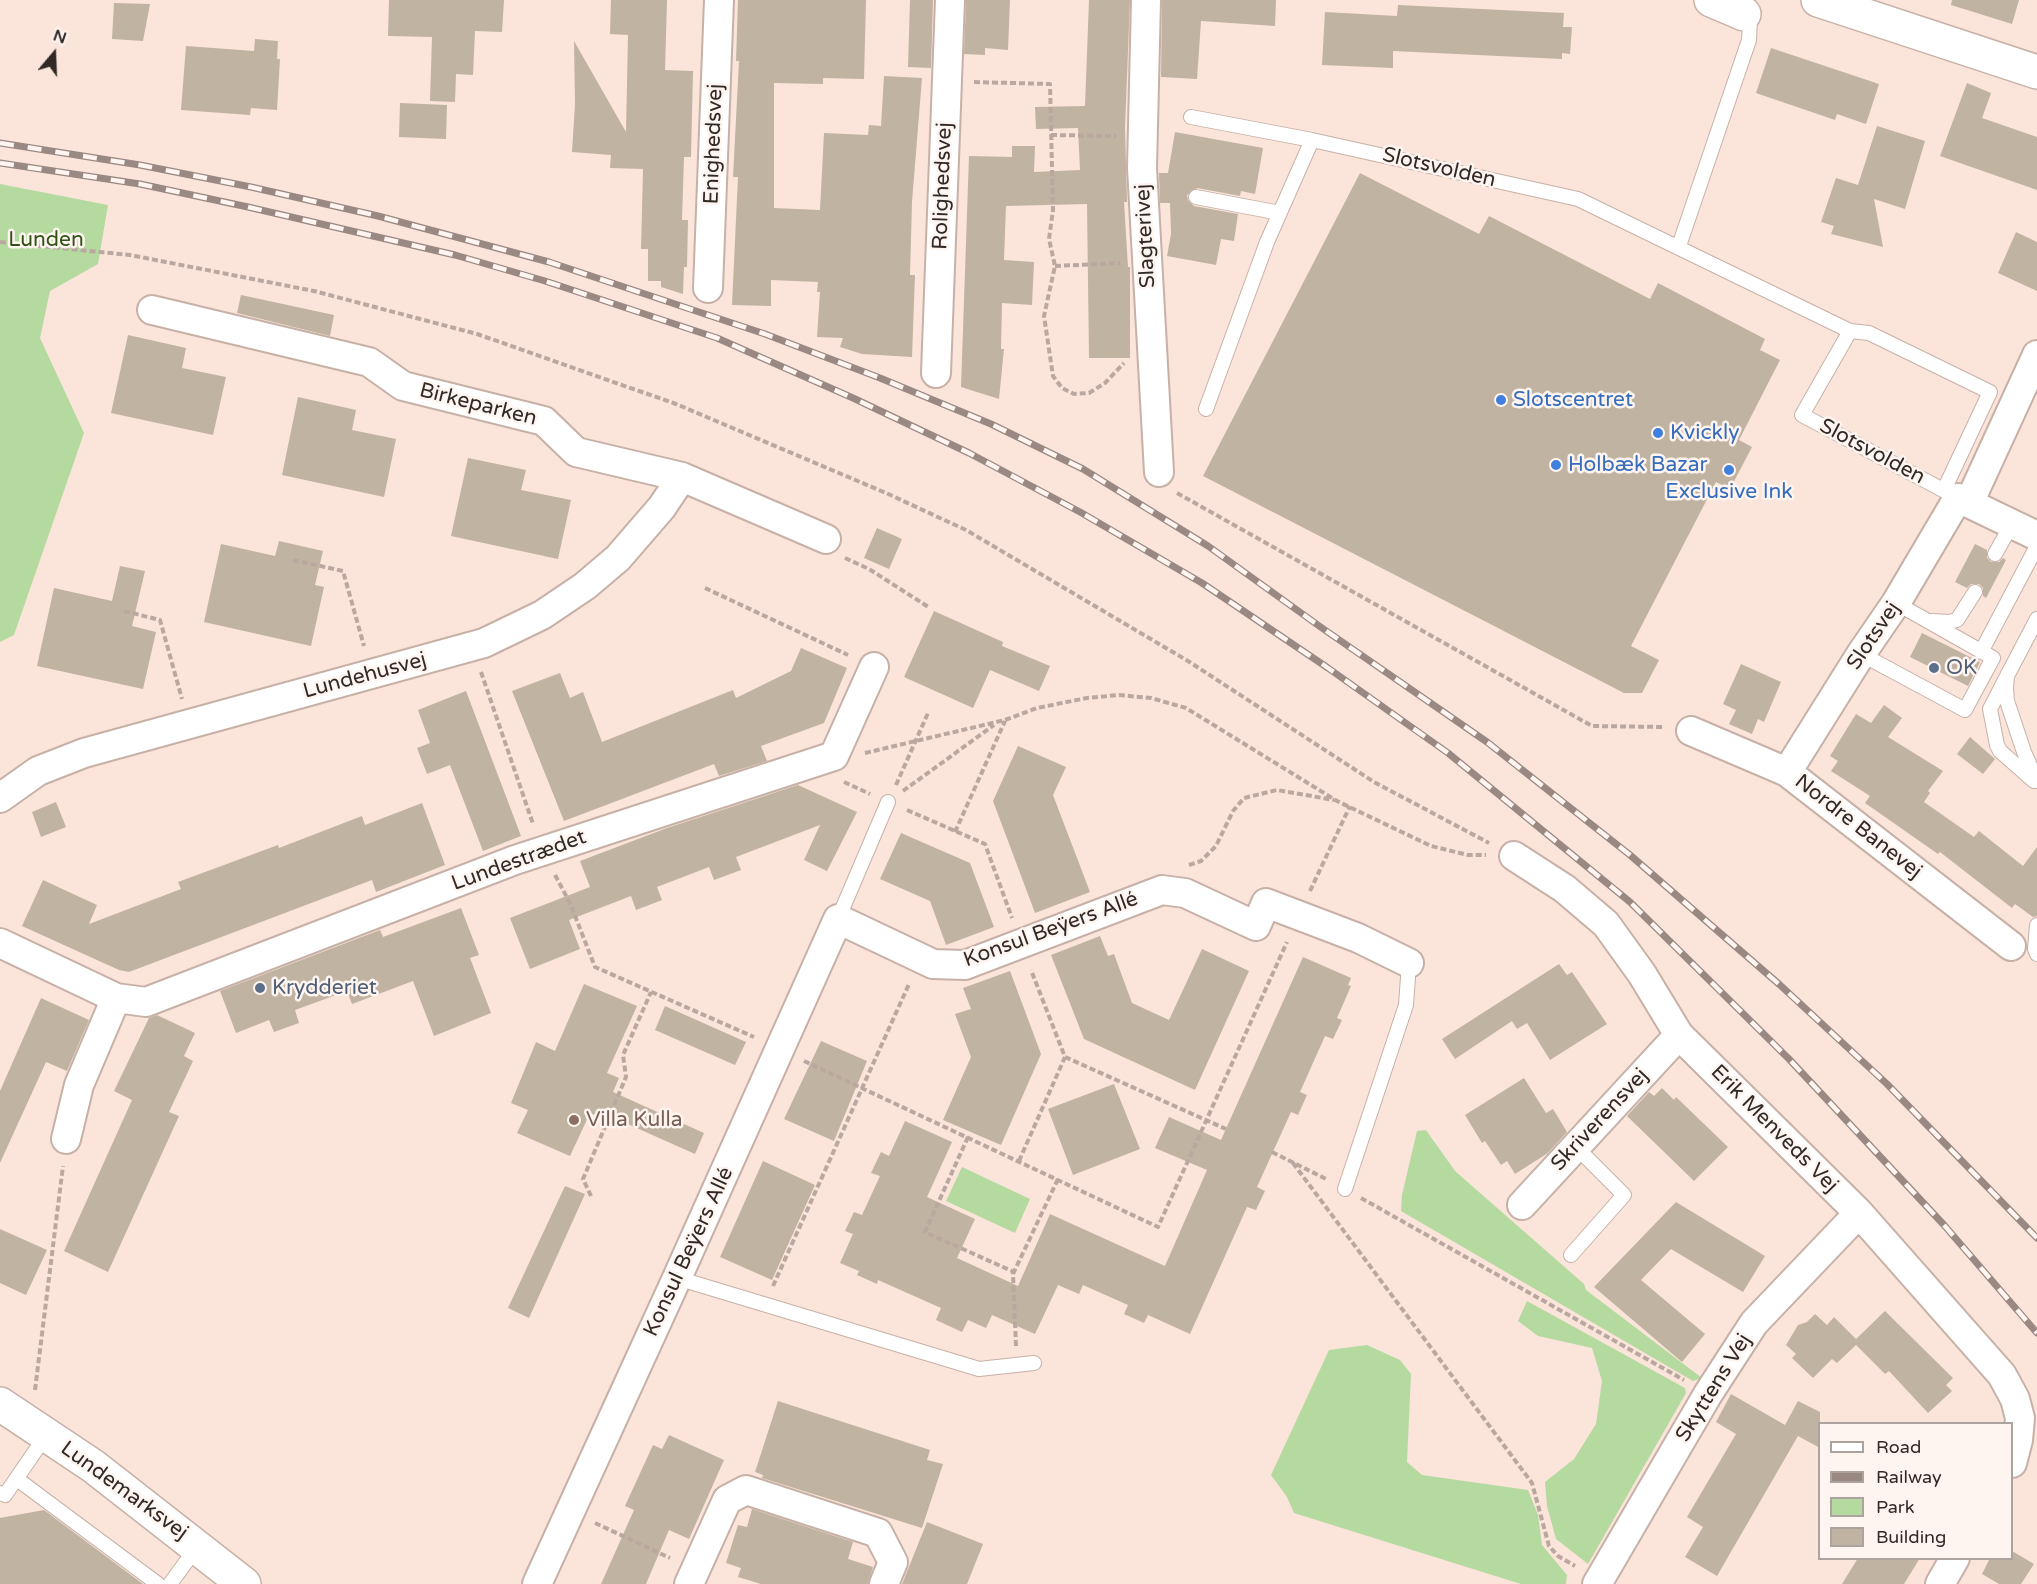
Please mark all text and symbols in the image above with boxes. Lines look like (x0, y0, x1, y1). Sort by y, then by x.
north arrow (24, 24, 84, 84)
text: N (51, 25, 69, 49)
street label: Enighedsvej (699, 83, 729, 205)
street label: Rolighedsvej (928, 122, 958, 250)
street label: Slotsvolden (1380, 143, 1498, 193)
street label: Slagterivej (1131, 183, 1161, 289)
park label: Lunden (8, 227, 84, 253)
street label: Birkeparken (417, 378, 539, 432)
place label: Slotscentret (1513, 387, 1633, 413)
marker: Slotscentret (1494, 393, 1508, 407)
street label: Slotsvolden (1815, 414, 1929, 490)
place label: Kvickly (1670, 420, 1740, 446)
marker: Kvickly (1651, 426, 1665, 440)
place label: Holbæk Bazar (1568, 452, 1708, 478)
marker: Holbæk Bazar (1549, 458, 1563, 472)
marker: Exclusive Ink (1722, 463, 1736, 477)
place label: Exclusive Ink (1665, 479, 1793, 505)
street label: Slotsvej (1842, 597, 1906, 675)
street label: Lundehusvej (301, 647, 429, 705)
place label: OK (1946, 655, 1977, 681)
marker: OK (1927, 661, 1941, 675)
street label: Nordre Banevej (1789, 770, 1927, 884)
street label: Lundestrædet (448, 825, 590, 897)
street label: Konsul Beÿers Allé (960, 887, 1142, 973)
place label: Krydderiet (272, 975, 377, 1001)
marker: Krydderiet (253, 981, 267, 995)
street label: Erik Menveds Vej (1705, 1060, 1843, 1198)
street label: Skriverensvej (1546, 1064, 1654, 1176)
place label: Villa Kulla (586, 1107, 682, 1133)
marker: Villa Kulla (567, 1113, 581, 1127)
street label: Konsul Beÿers Allé (639, 1163, 739, 1341)
street label: Skyttens Vej (1671, 1329, 1757, 1447)
legend (1818, 1422, 2013, 1560)
street label: Lundemarksvej (55, 1436, 193, 1546)
text: Road (1876, 1436, 1921, 1458)
text: Railway (1876, 1466, 1942, 1488)
text: Park (1876, 1496, 1914, 1518)
text: Building (1876, 1526, 1946, 1548)

